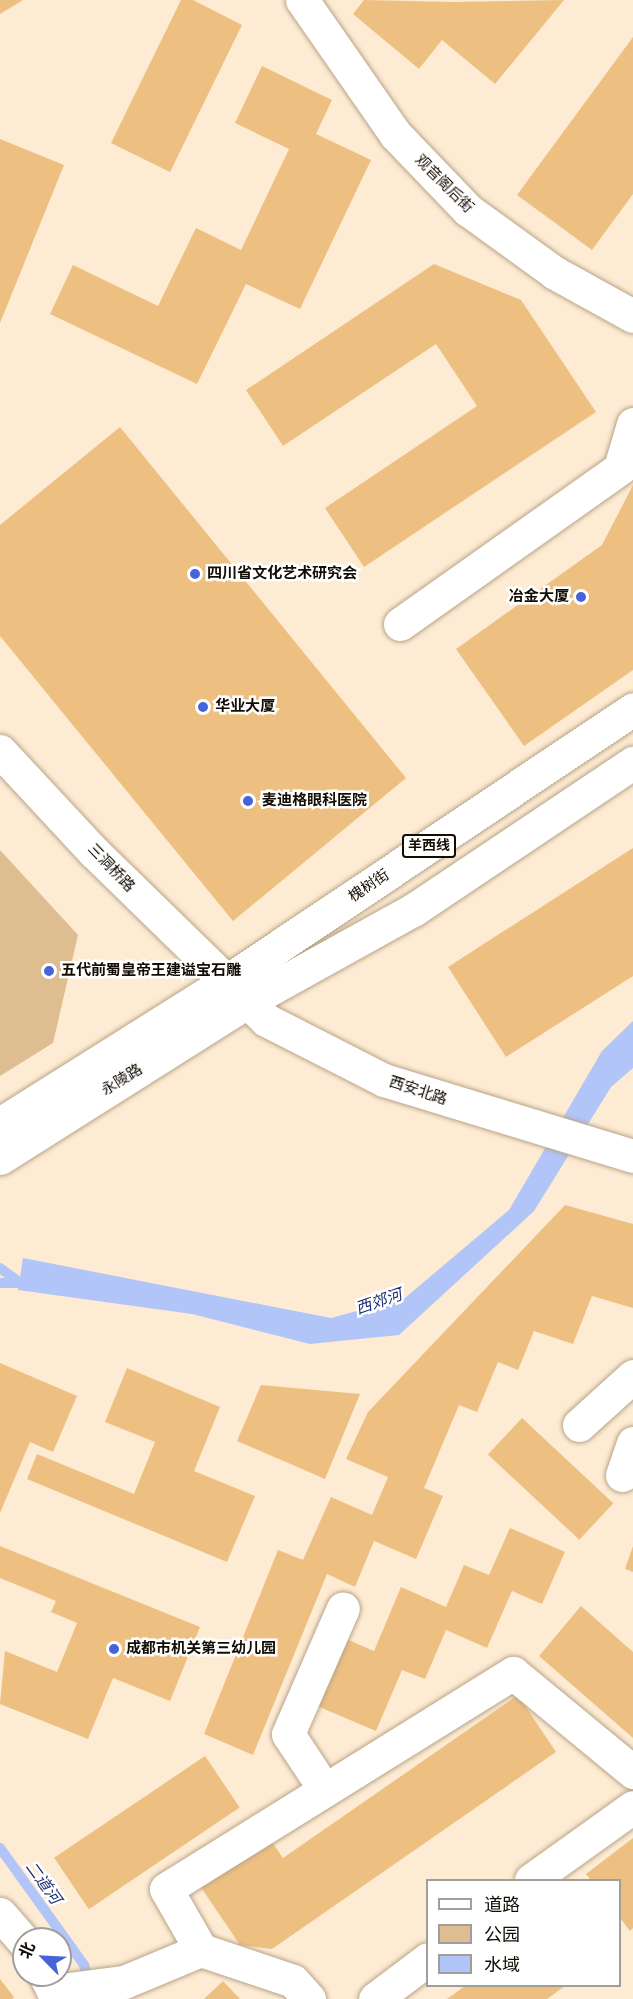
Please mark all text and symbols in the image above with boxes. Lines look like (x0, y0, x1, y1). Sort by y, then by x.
street label: 观音阁后街 (411, 151, 477, 217)
place label: 四川省文化艺术研究会 (207, 565, 357, 583)
marker: 四川省文化艺术研究会 (188, 567, 202, 581)
place label: 冶金大厦 (509, 588, 569, 606)
marker: 冶金大厦 (574, 590, 588, 604)
place label: 华业大厦 (215, 698, 275, 716)
marker: 华业大厦 (196, 700, 210, 714)
marker: 麦迪格眼科医院 (239, 792, 257, 810)
place label: 麦迪格眼科医院 (262, 792, 367, 810)
road number: 羊西线 (402, 835, 456, 857)
street label: 三洞桥路 (84, 840, 138, 896)
street label: 槐树街 (345, 866, 393, 906)
place label: 五代前蜀皇帝王建谥宝石雕 (61, 962, 241, 980)
marker: 五代前蜀皇帝王建谥宝石雕 (42, 964, 56, 978)
street label: 永陵路 (98, 1060, 146, 1100)
street label: 西安北路 (387, 1073, 449, 1109)
water label: 西郊河 (353, 1285, 405, 1319)
place label: 成都市机关第三幼儿园 (126, 1640, 276, 1658)
marker: 成都市机关第三幼儿园 (107, 1642, 121, 1656)
water label: 二道河 (21, 1858, 65, 1908)
legend (426, 1879, 621, 1987)
text: 道路 (484, 1893, 520, 1918)
text: 公园 (484, 1923, 520, 1948)
north arrow (12, 1927, 72, 1987)
text: 北 (14, 1939, 41, 1962)
text: 水域 (484, 1953, 520, 1978)

